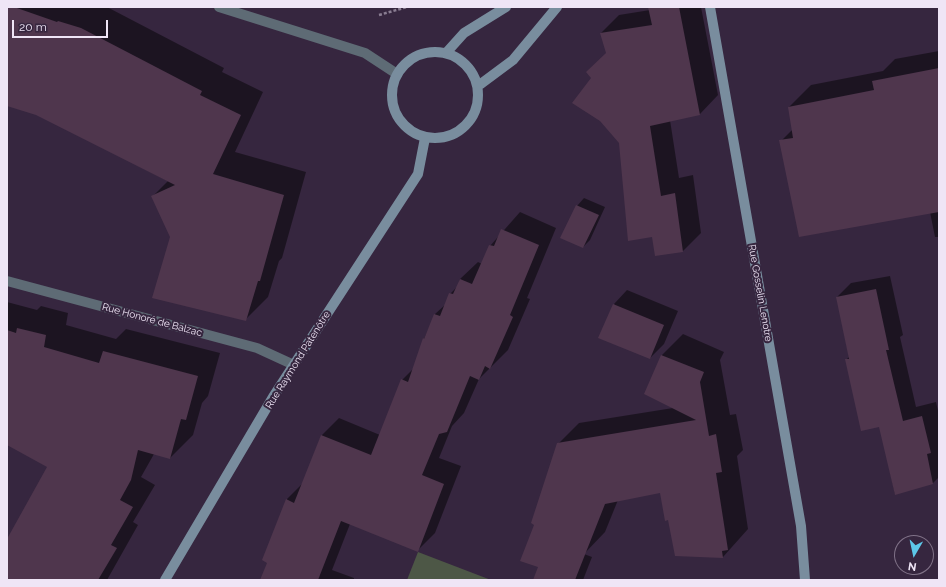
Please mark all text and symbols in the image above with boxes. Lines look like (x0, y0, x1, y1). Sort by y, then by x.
scale bar (14, 12, 110, 38)
text: 20 m (19, 20, 47, 34)
street label: Rue Gosselin Lenotre (746, 243, 774, 343)
street label: Rue Honoré de Balzac (101, 301, 203, 339)
street label: Rue Raymond Patenôtre (263, 309, 333, 411)
north arrow (894, 535, 934, 575)
text: N (907, 559, 917, 573)

